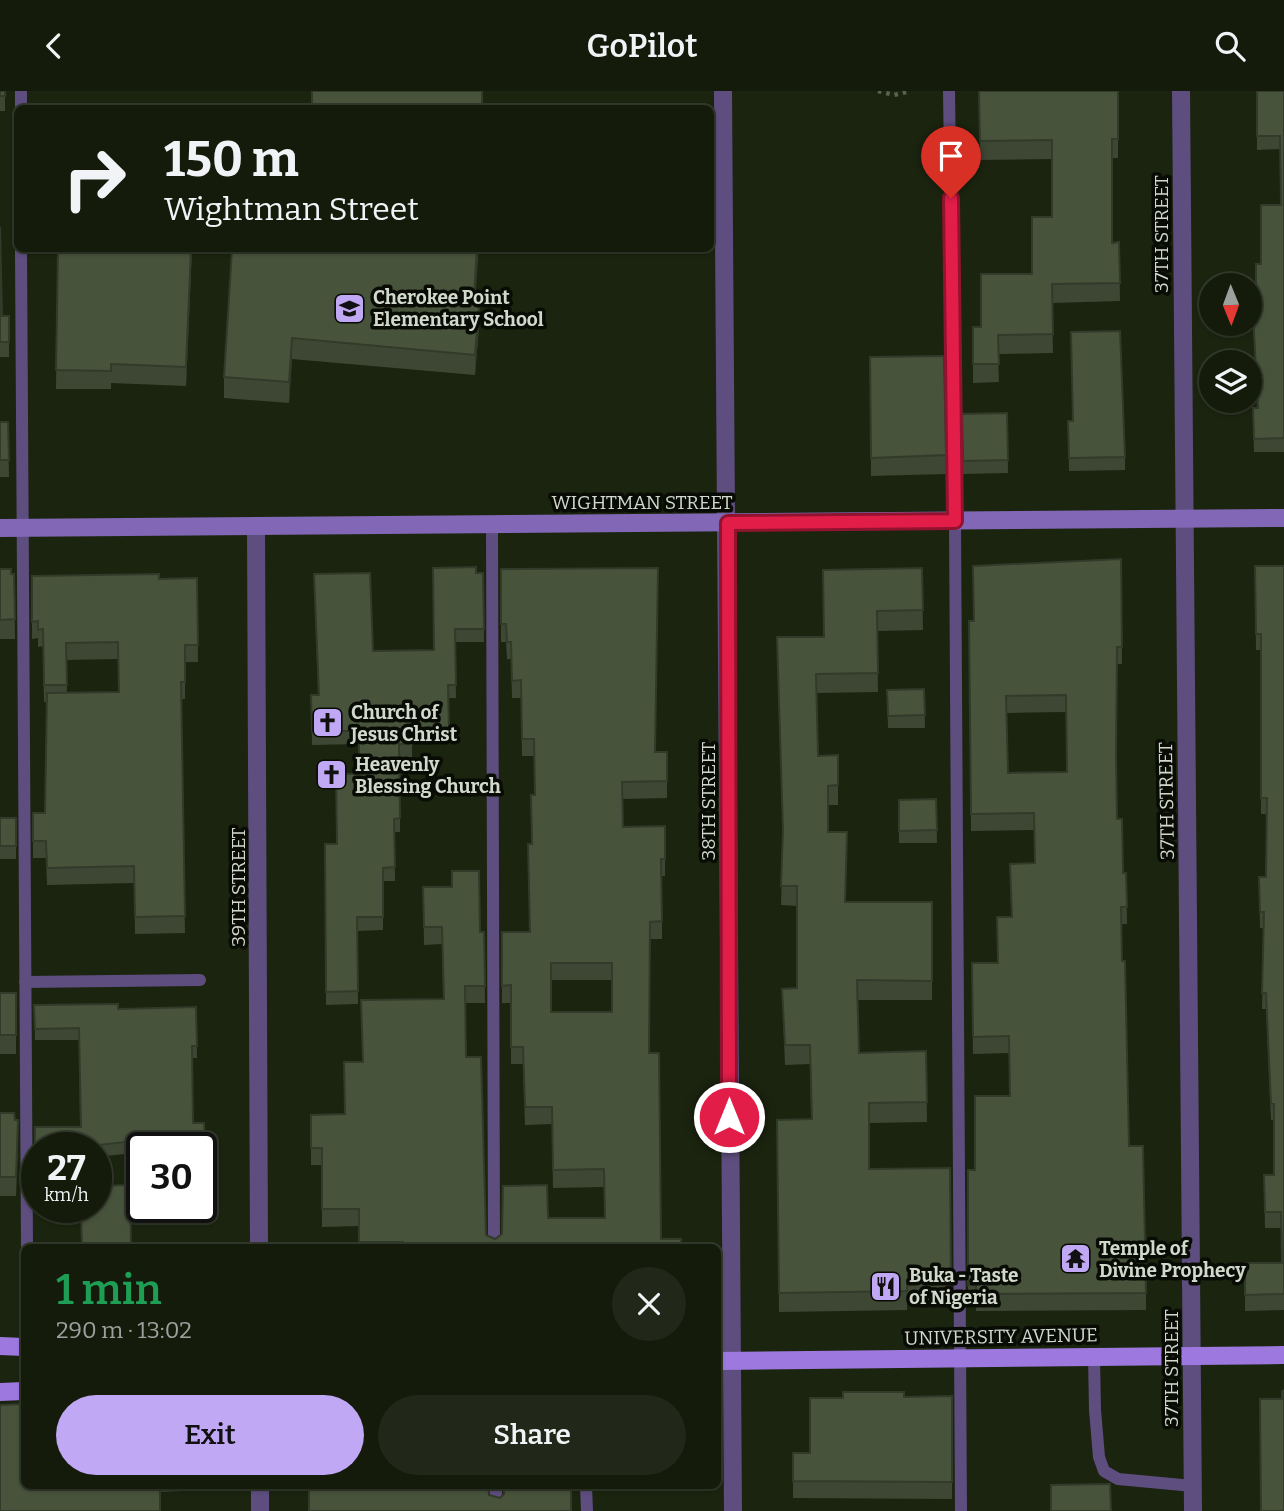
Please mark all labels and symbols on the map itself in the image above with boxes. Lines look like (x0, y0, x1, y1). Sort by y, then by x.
pin (921, 126, 981, 198)
street label: 37TH STREET (1150, 175, 1173, 293)
north arrow (1199, 273, 1262, 336)
place label: Cherokee Point Elementary School (373, 286, 544, 331)
school or university icon: Cherokee Point Elementary School (333, 291, 367, 325)
street label: WIGHTMAN STREET (551, 491, 733, 514)
place label: Church of Jesus Christ (350, 701, 458, 746)
church icon: Church of Jesus Christ (311, 706, 345, 740)
street label: 38TH STREET (697, 742, 720, 860)
street label: 37TH STREET (1154, 742, 1179, 860)
place label: Heavenly Blessing Church (355, 753, 501, 798)
church icon: Heavenly Blessing Church (315, 758, 349, 792)
street label: 39TH STREET (227, 827, 250, 947)
position arrow (692, 1080, 766, 1154)
speed limit sign: 30 (126, 1132, 217, 1223)
place label: Temple of Divine Prophecy (1099, 1237, 1246, 1282)
temple icon: Temple of Divine Prophecy (1059, 1242, 1093, 1276)
place label: Buka - Taste of Nigeria (909, 1264, 1019, 1309)
restaurant icon: Buka - Taste of Nigeria (869, 1269, 903, 1303)
street label: 37TH STREET (1160, 1309, 1183, 1427)
street label: UNIVERSITY AVENUE (904, 1323, 1098, 1350)

